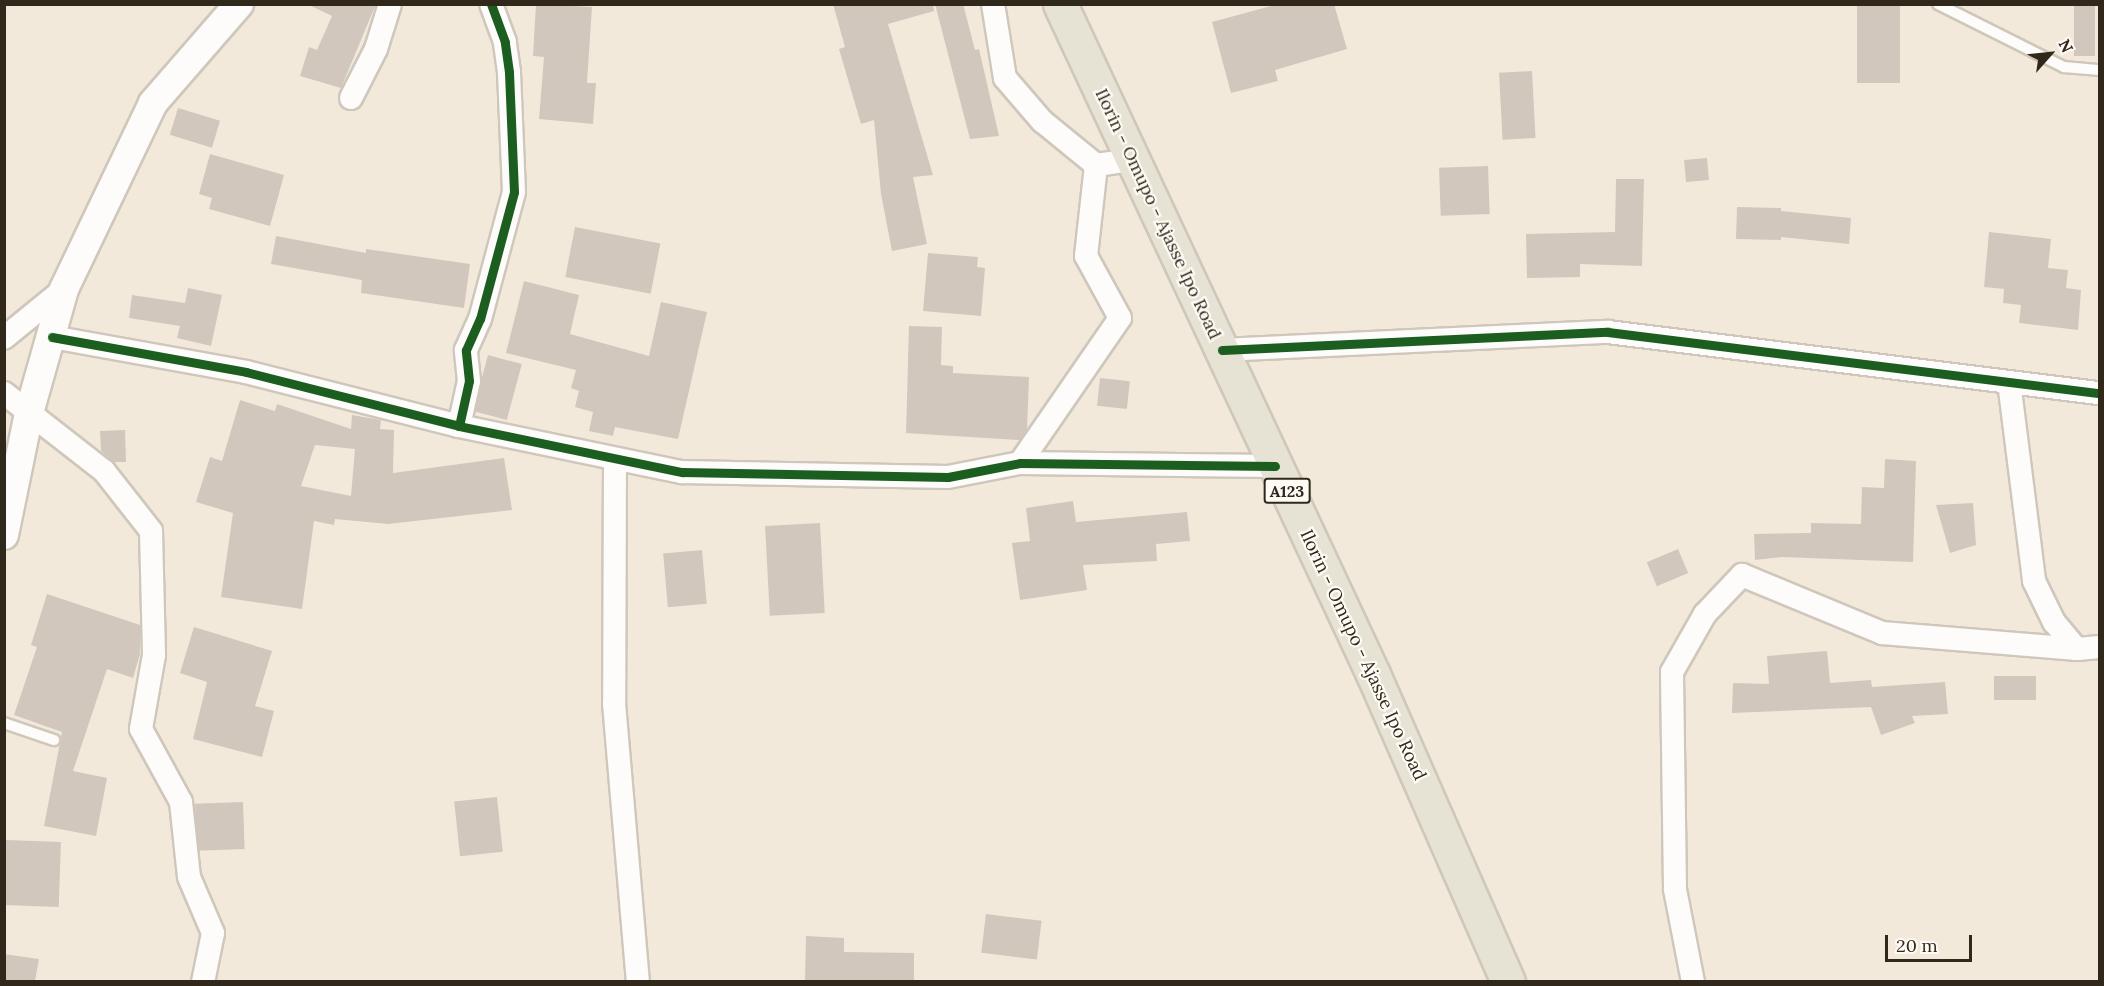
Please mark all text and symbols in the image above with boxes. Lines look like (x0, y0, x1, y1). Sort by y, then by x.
north arrow (2020, 24, 2080, 84)
text: N (2054, 36, 2078, 56)
street label: Ilorin - Omupo - Ajasse Ipo Road (1090, 85, 1226, 343)
road number: A123 (1263, 478, 1311, 504)
street label: Ilorin - Omupo - Ajasse Ipo Road (1295, 526, 1431, 784)
scale bar (1888, 923, 1975, 961)
text: 20 m (1896, 934, 1938, 957)

